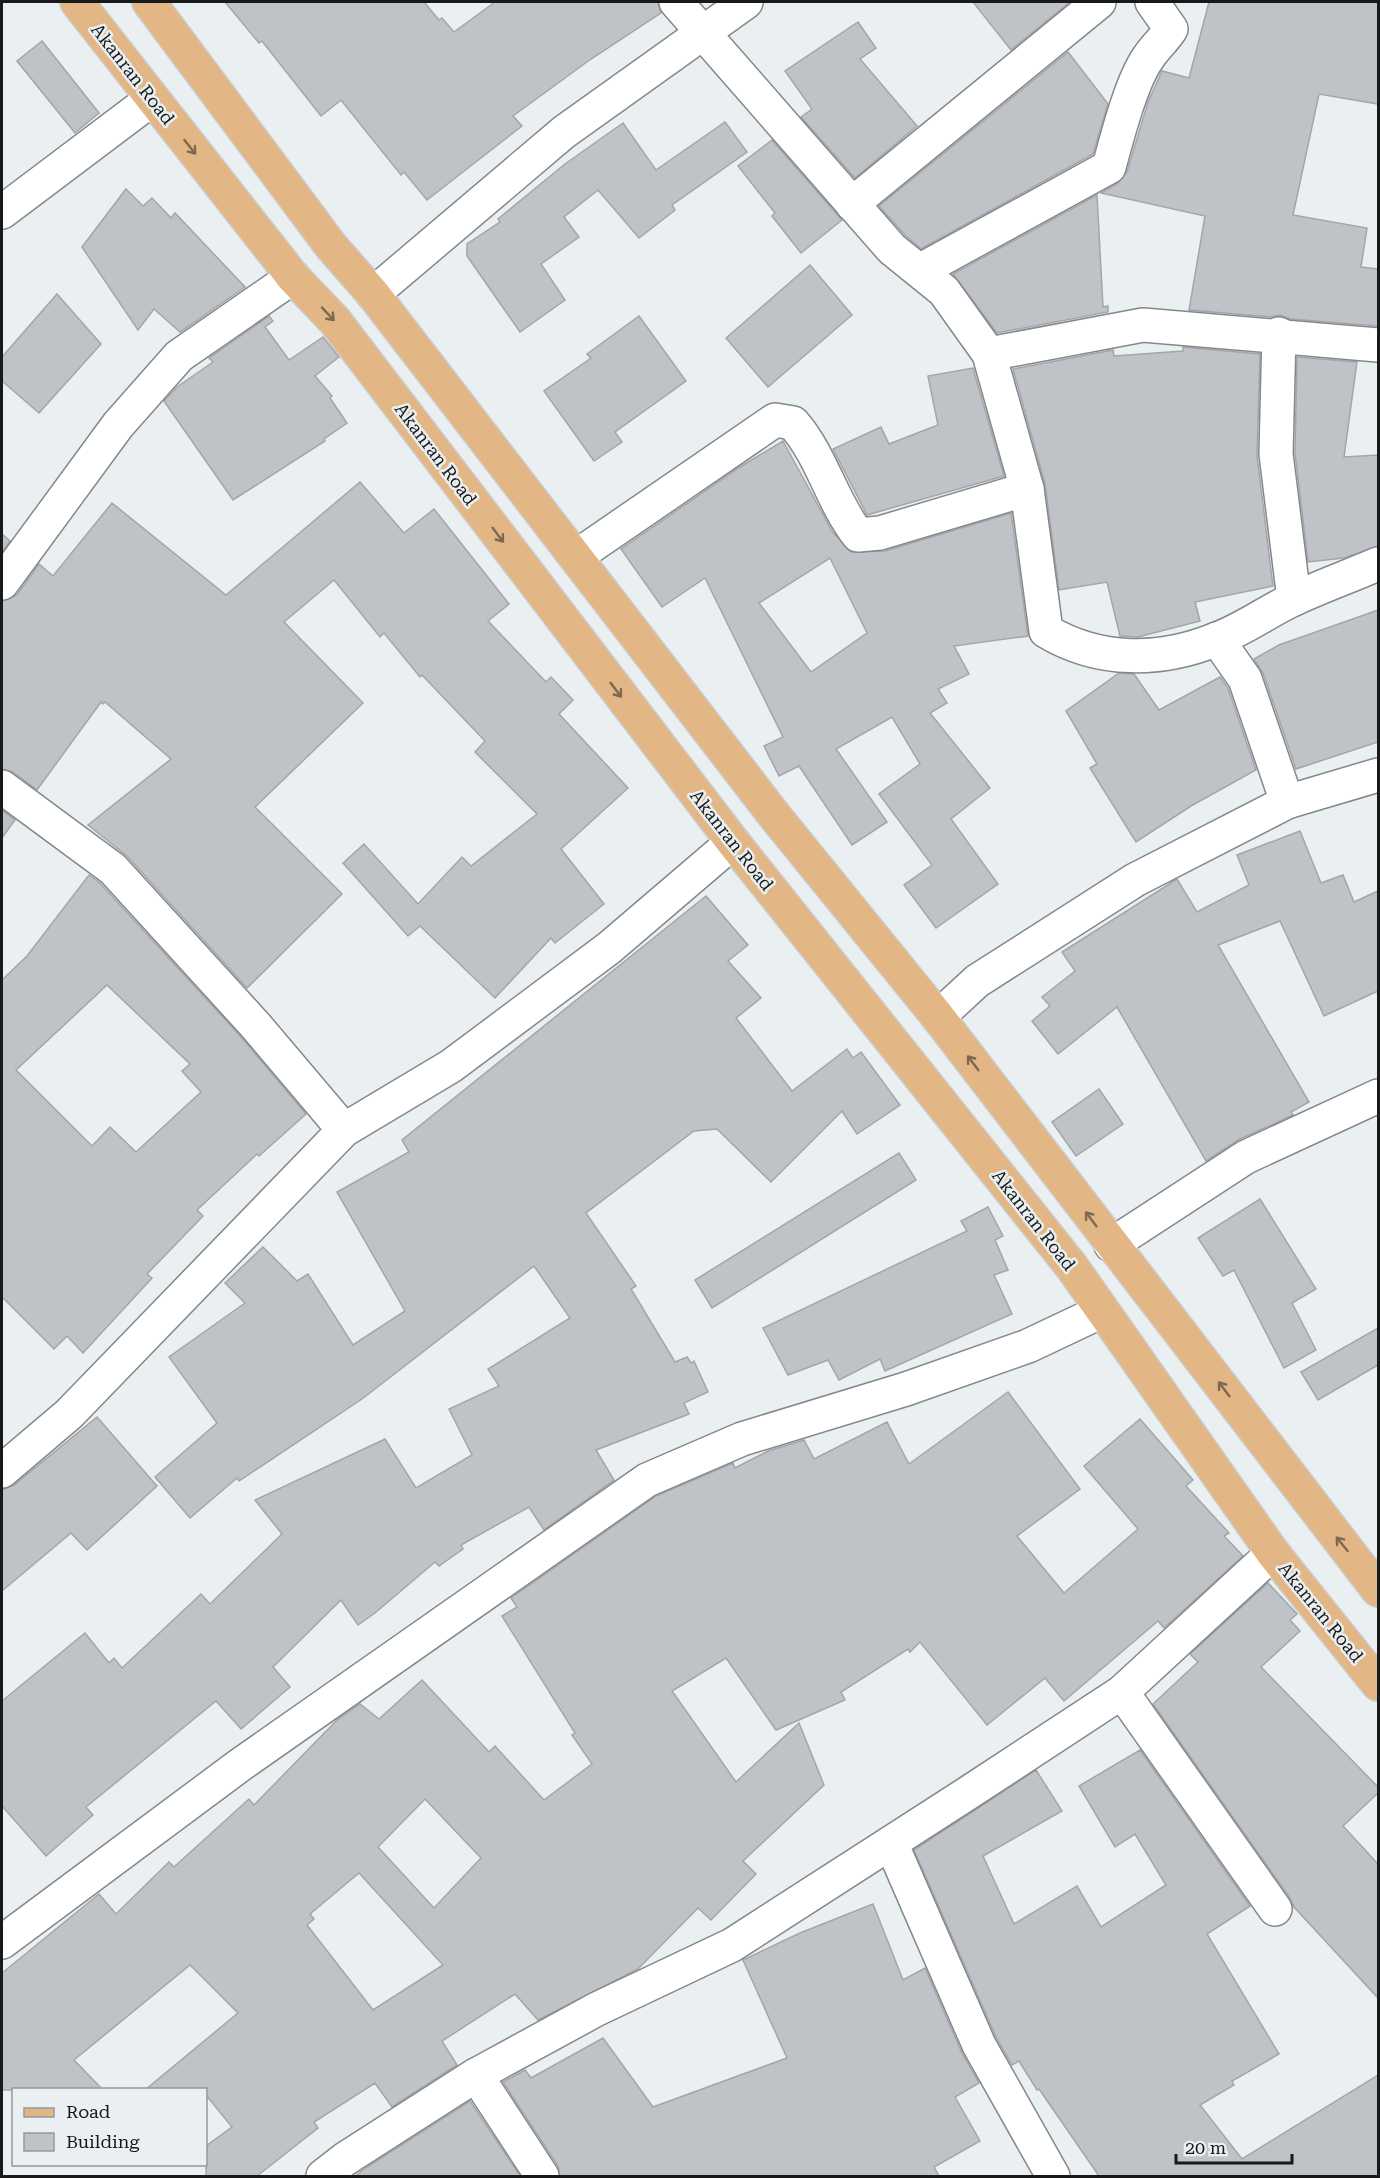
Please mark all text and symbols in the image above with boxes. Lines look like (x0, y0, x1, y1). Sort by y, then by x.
street label: Akanran Road (87, 19, 179, 129)
one-way arrow (184, 139, 197, 155)
one-way arrow (320, 306, 334, 321)
street label: Akanran Road (391, 399, 481, 510)
one-way arrow (491, 526, 504, 542)
one-way arrow (610, 681, 623, 697)
street label: Akanran Road (686, 785, 778, 895)
one-way arrow (967, 1056, 979, 1072)
street label: Akanran Road (988, 1165, 1080, 1275)
one-way arrow (1085, 1211, 1097, 1227)
one-way arrow (1218, 1381, 1231, 1397)
one-way arrow (1335, 1536, 1348, 1552)
street label: Akanran Road (1274, 1558, 1368, 1667)
legend (12, 2088, 207, 2166)
text: Road (66, 2101, 111, 2122)
scale bar (1176, 2127, 1292, 2165)
text: Building (66, 2131, 140, 2152)
text: 20 m (1185, 2137, 1226, 2158)

